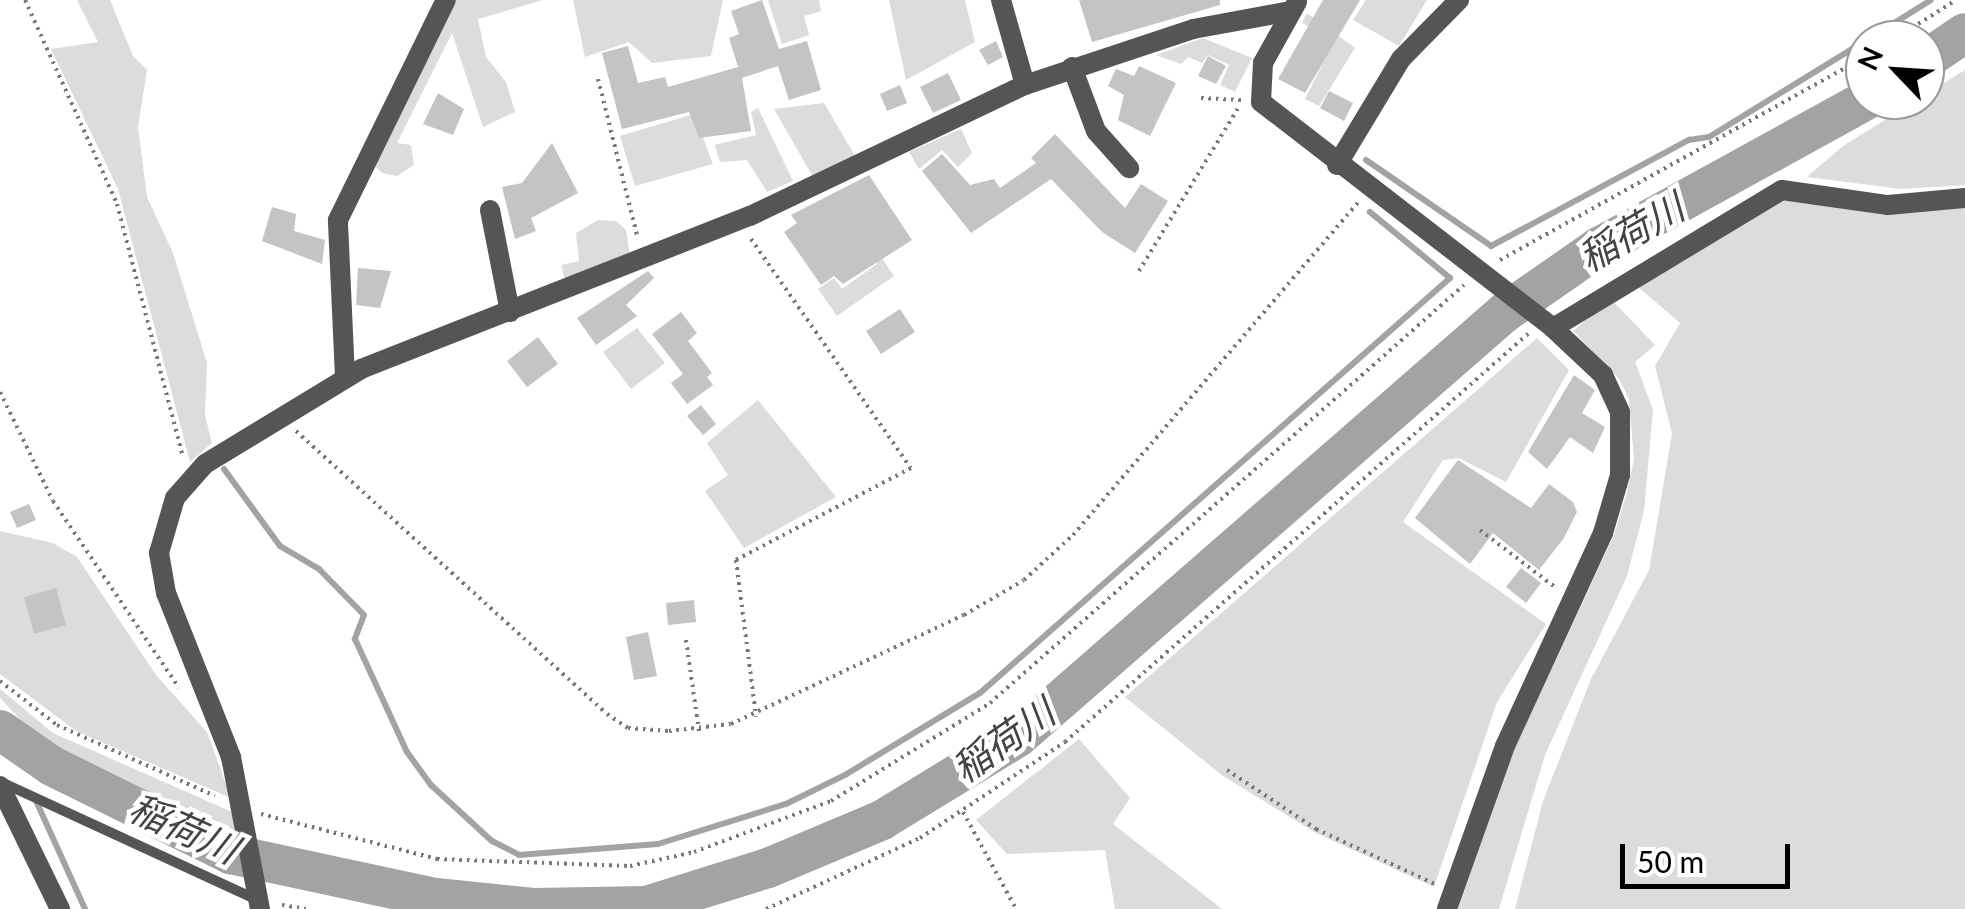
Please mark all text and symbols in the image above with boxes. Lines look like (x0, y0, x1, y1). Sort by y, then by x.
north arrow (1845, 20, 1945, 120)
text: N (1850, 41, 1890, 75)
water label: 稲荷川 (1570, 184, 1692, 280)
water label: 稲荷川 (943, 689, 1063, 791)
water label: 稲荷川 (123, 784, 245, 872)
scale bar (1625, 824, 1795, 886)
text: 50 m (1637, 843, 1704, 879)

